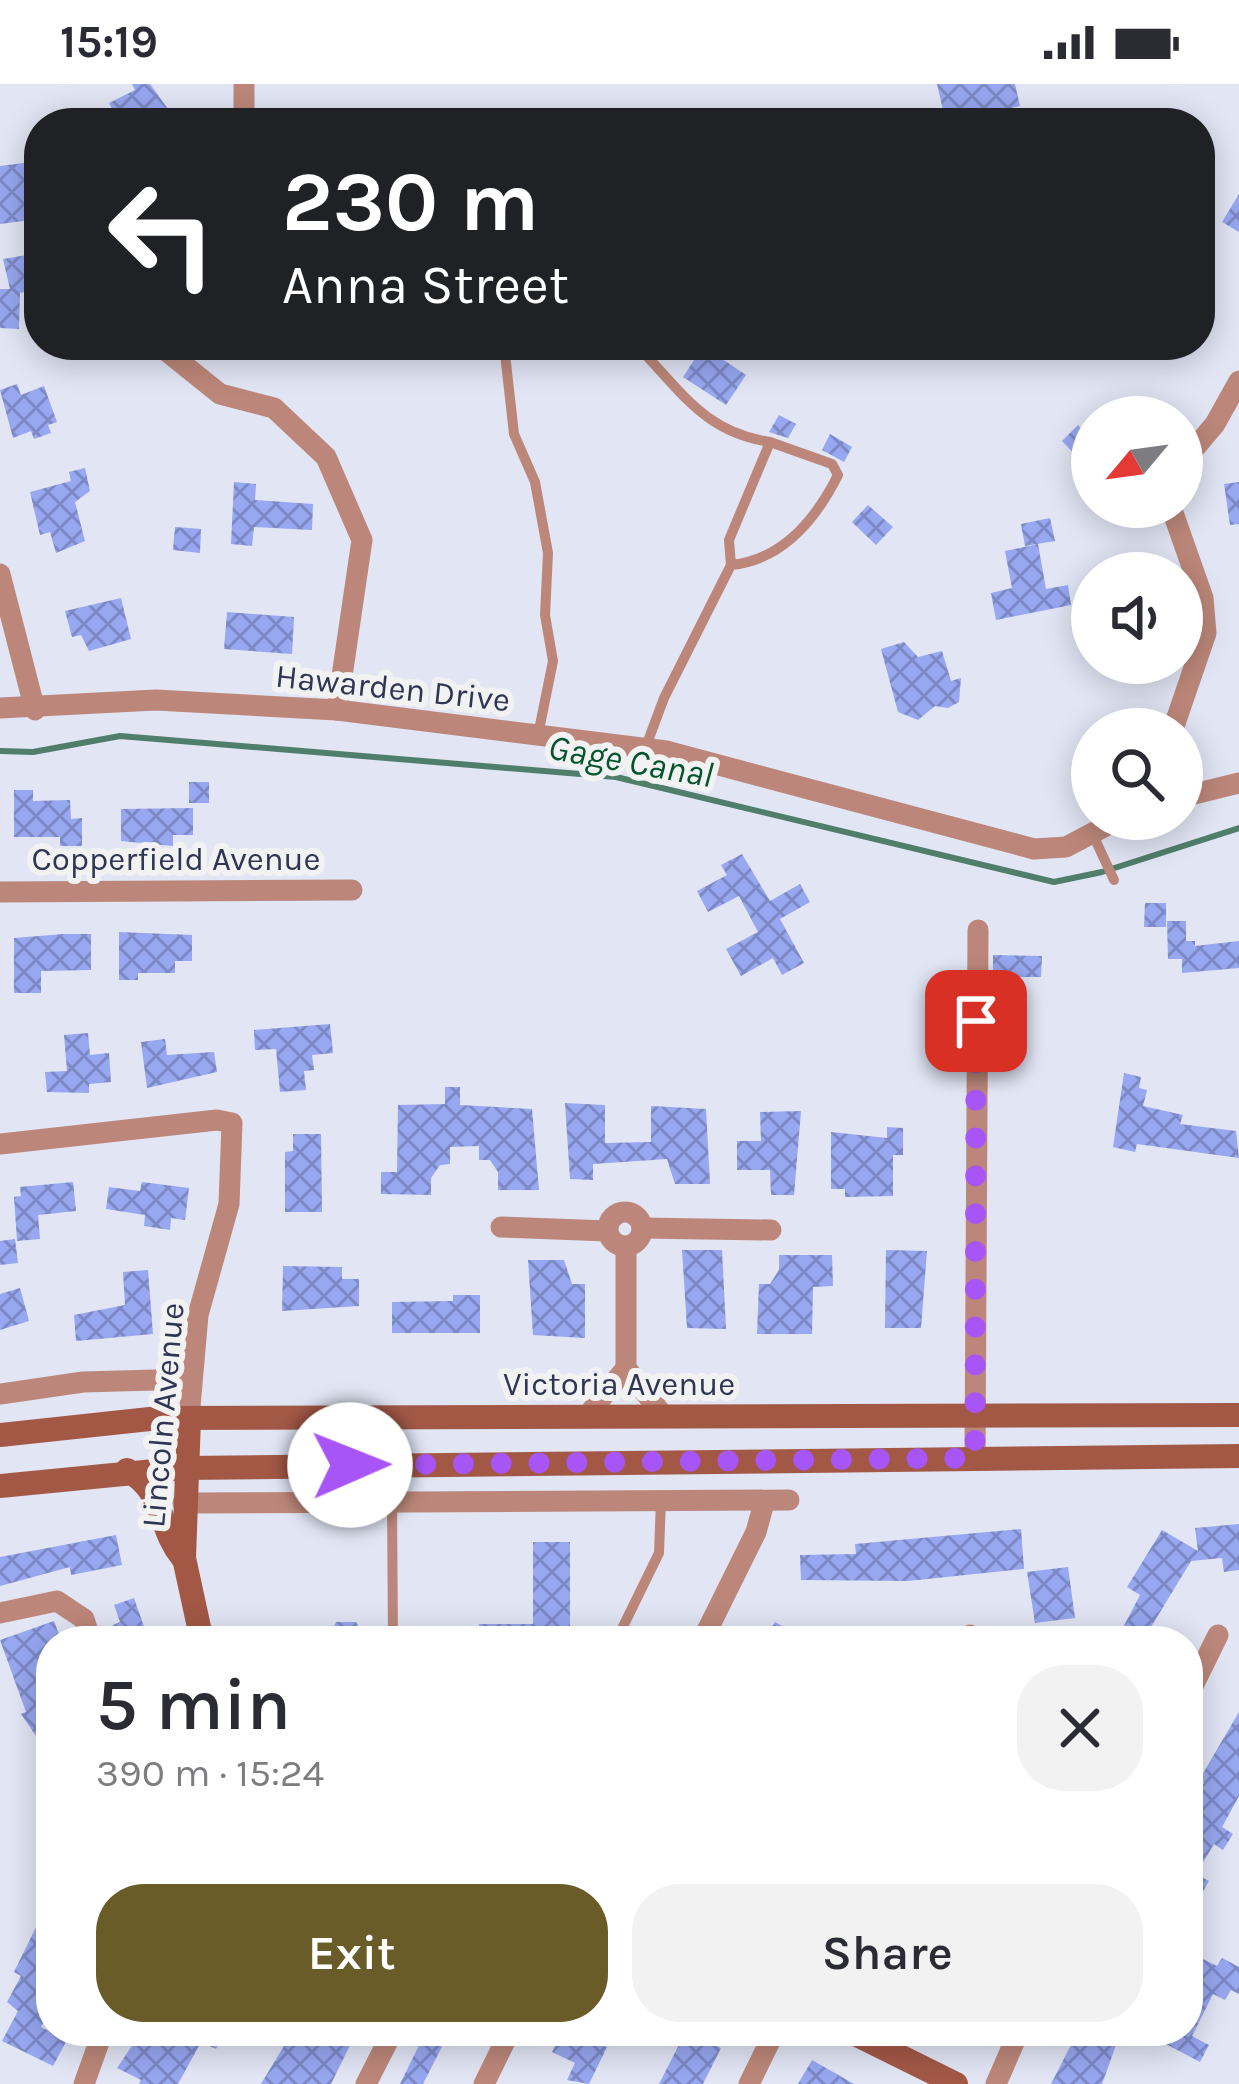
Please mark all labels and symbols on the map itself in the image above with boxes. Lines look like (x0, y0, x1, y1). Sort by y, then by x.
north arrow (1071, 396, 1203, 528)
street label: Hawarden Drive (274, 657, 512, 719)
water label: Gage Canal (545, 726, 716, 796)
street label: Copperfield Avenue (31, 840, 321, 878)
pin (925, 970, 1027, 1072)
street label: Lincoln Avenue (134, 1301, 192, 1529)
street label: Victoria Avenue (503, 1365, 735, 1403)
position arrow (287, 1402, 413, 1528)

